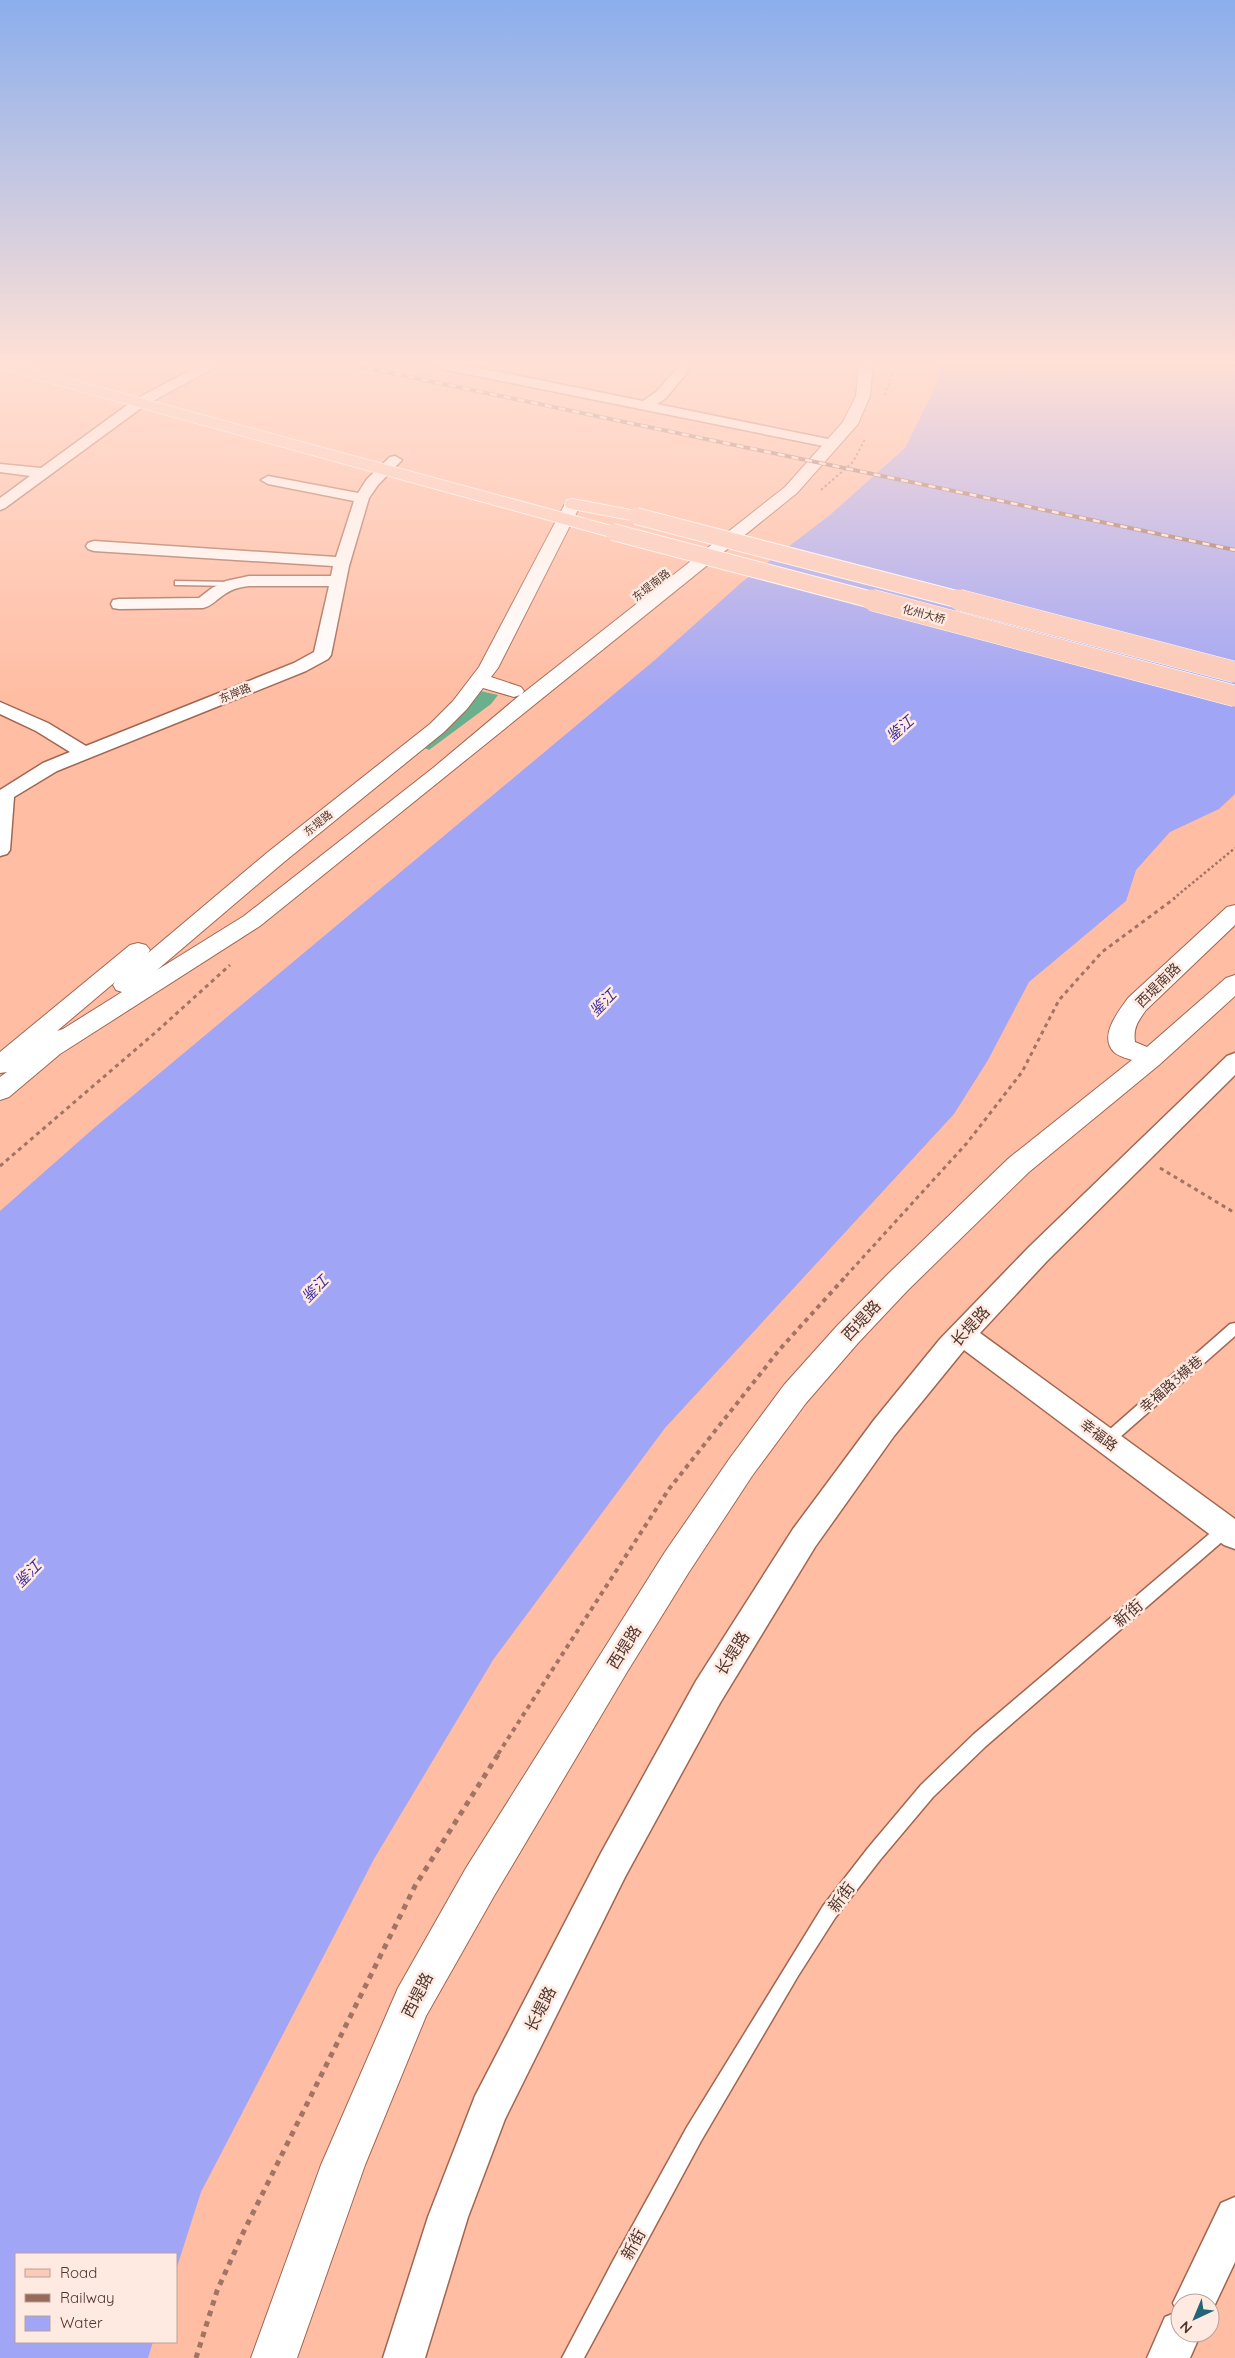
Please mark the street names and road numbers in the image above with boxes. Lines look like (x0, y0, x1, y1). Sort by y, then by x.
street label: 东堤南路 (629, 566, 673, 604)
street label: 化州大桥 (901, 602, 947, 626)
street label: 东岸路 (217, 680, 253, 706)
street label: 东堤路 (301, 807, 335, 839)
street label: 西堤南路 (1132, 959, 1184, 1011)
street label: 西堤路 (837, 1296, 885, 1344)
street label: 长堤路 (946, 1302, 994, 1350)
street label: 幸福路3横巷 (1136, 1352, 1206, 1416)
street label: 幸福路 (1077, 1415, 1121, 1455)
street label: 新街 (1109, 1595, 1147, 1631)
street label: 西堤路 (603, 1621, 645, 1673)
street label: 长堤路 (711, 1627, 753, 1679)
street label: 新街 (823, 1878, 859, 1916)
street label: 西堤路 (397, 1969, 437, 2021)
street label: 长堤路 (520, 1983, 560, 2035)
street label: 新街 (616, 2225, 650, 2263)

